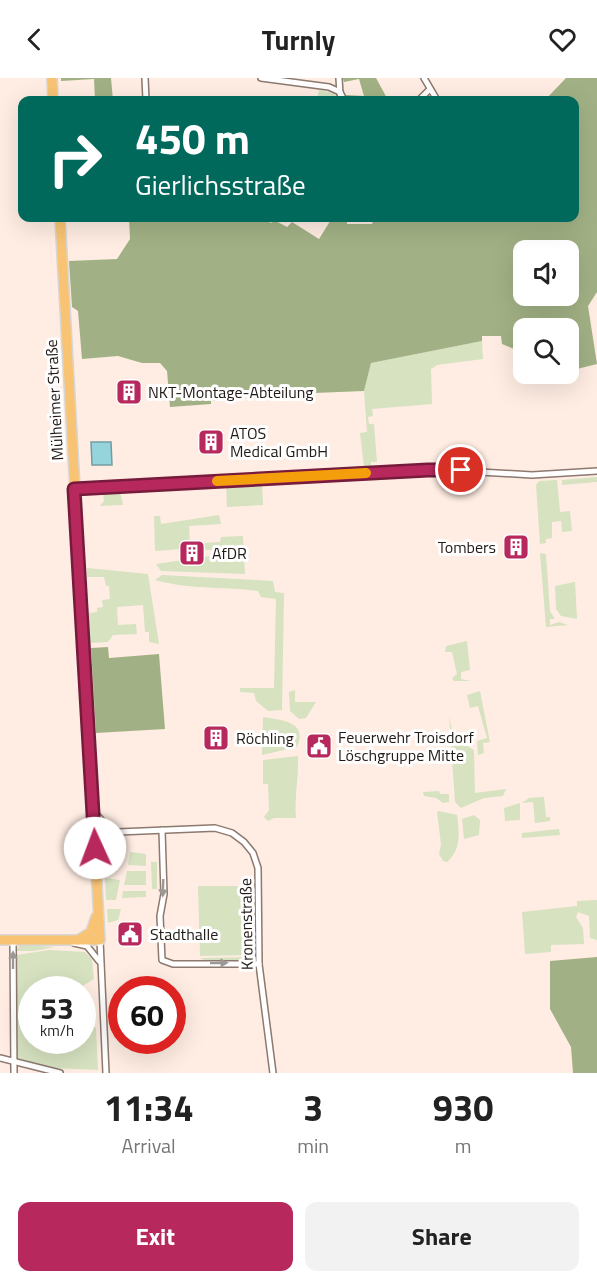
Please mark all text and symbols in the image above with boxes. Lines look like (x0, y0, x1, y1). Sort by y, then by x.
text: Turnly (262, 19, 335, 60)
icon: back (18, 23, 51, 56)
icon: heart (546, 23, 579, 56)
text: 450 m (135, 106, 250, 170)
icon: right (36, 120, 114, 198)
text: Gierlichsstraße (135, 164, 306, 205)
map controls (513, 240, 579, 384)
button: sound (513, 240, 579, 306)
button: search (513, 318, 579, 384)
street label: Mülheimer Straße (39, 339, 69, 461)
building icon: NKT-Montage-Abteilung (114, 377, 144, 407)
place label: NKT-Montage-Abteilung (148, 380, 314, 404)
place label: ATOS Medical GmbH (230, 421, 328, 463)
building icon: ATOS Medical GmbH (196, 427, 226, 457)
pin (435, 444, 486, 495)
icon: arrive (444, 453, 477, 486)
building icon: Tombers (501, 532, 531, 562)
place label: Tombers (438, 535, 496, 559)
building icon: AfDR (177, 538, 207, 568)
place label: AfDR (212, 541, 247, 565)
building icon: Röchling (201, 723, 231, 753)
place label: Feuerwehr Troisdorf Löschgruppe Mitte (338, 725, 474, 767)
place label: Röchling (236, 726, 294, 750)
public building icon: Feuerwehr Troisdorf Löschgruppe Mitte (304, 731, 334, 761)
position arrow (63, 816, 127, 880)
street label: Kronenstraße (233, 878, 259, 970)
one-way arrow (159, 879, 168, 898)
public building icon: Stadthalle (115, 919, 145, 949)
place label: Stadthalle (150, 922, 218, 946)
one-way arrow (8, 951, 18, 970)
one-way arrow (210, 958, 229, 968)
speed limit sign: 60 (108, 976, 186, 1054)
text: 53 (40, 985, 74, 1031)
text: km/h (40, 1019, 74, 1042)
text: 11:34 (104, 1080, 194, 1135)
text: 3 (303, 1080, 323, 1135)
text: 930 (433, 1080, 493, 1135)
text: Arrival (122, 1130, 176, 1161)
text: min (297, 1130, 329, 1161)
text: m (455, 1130, 471, 1161)
button: Exit (18, 1202, 293, 1271)
button: Share (305, 1202, 579, 1271)

